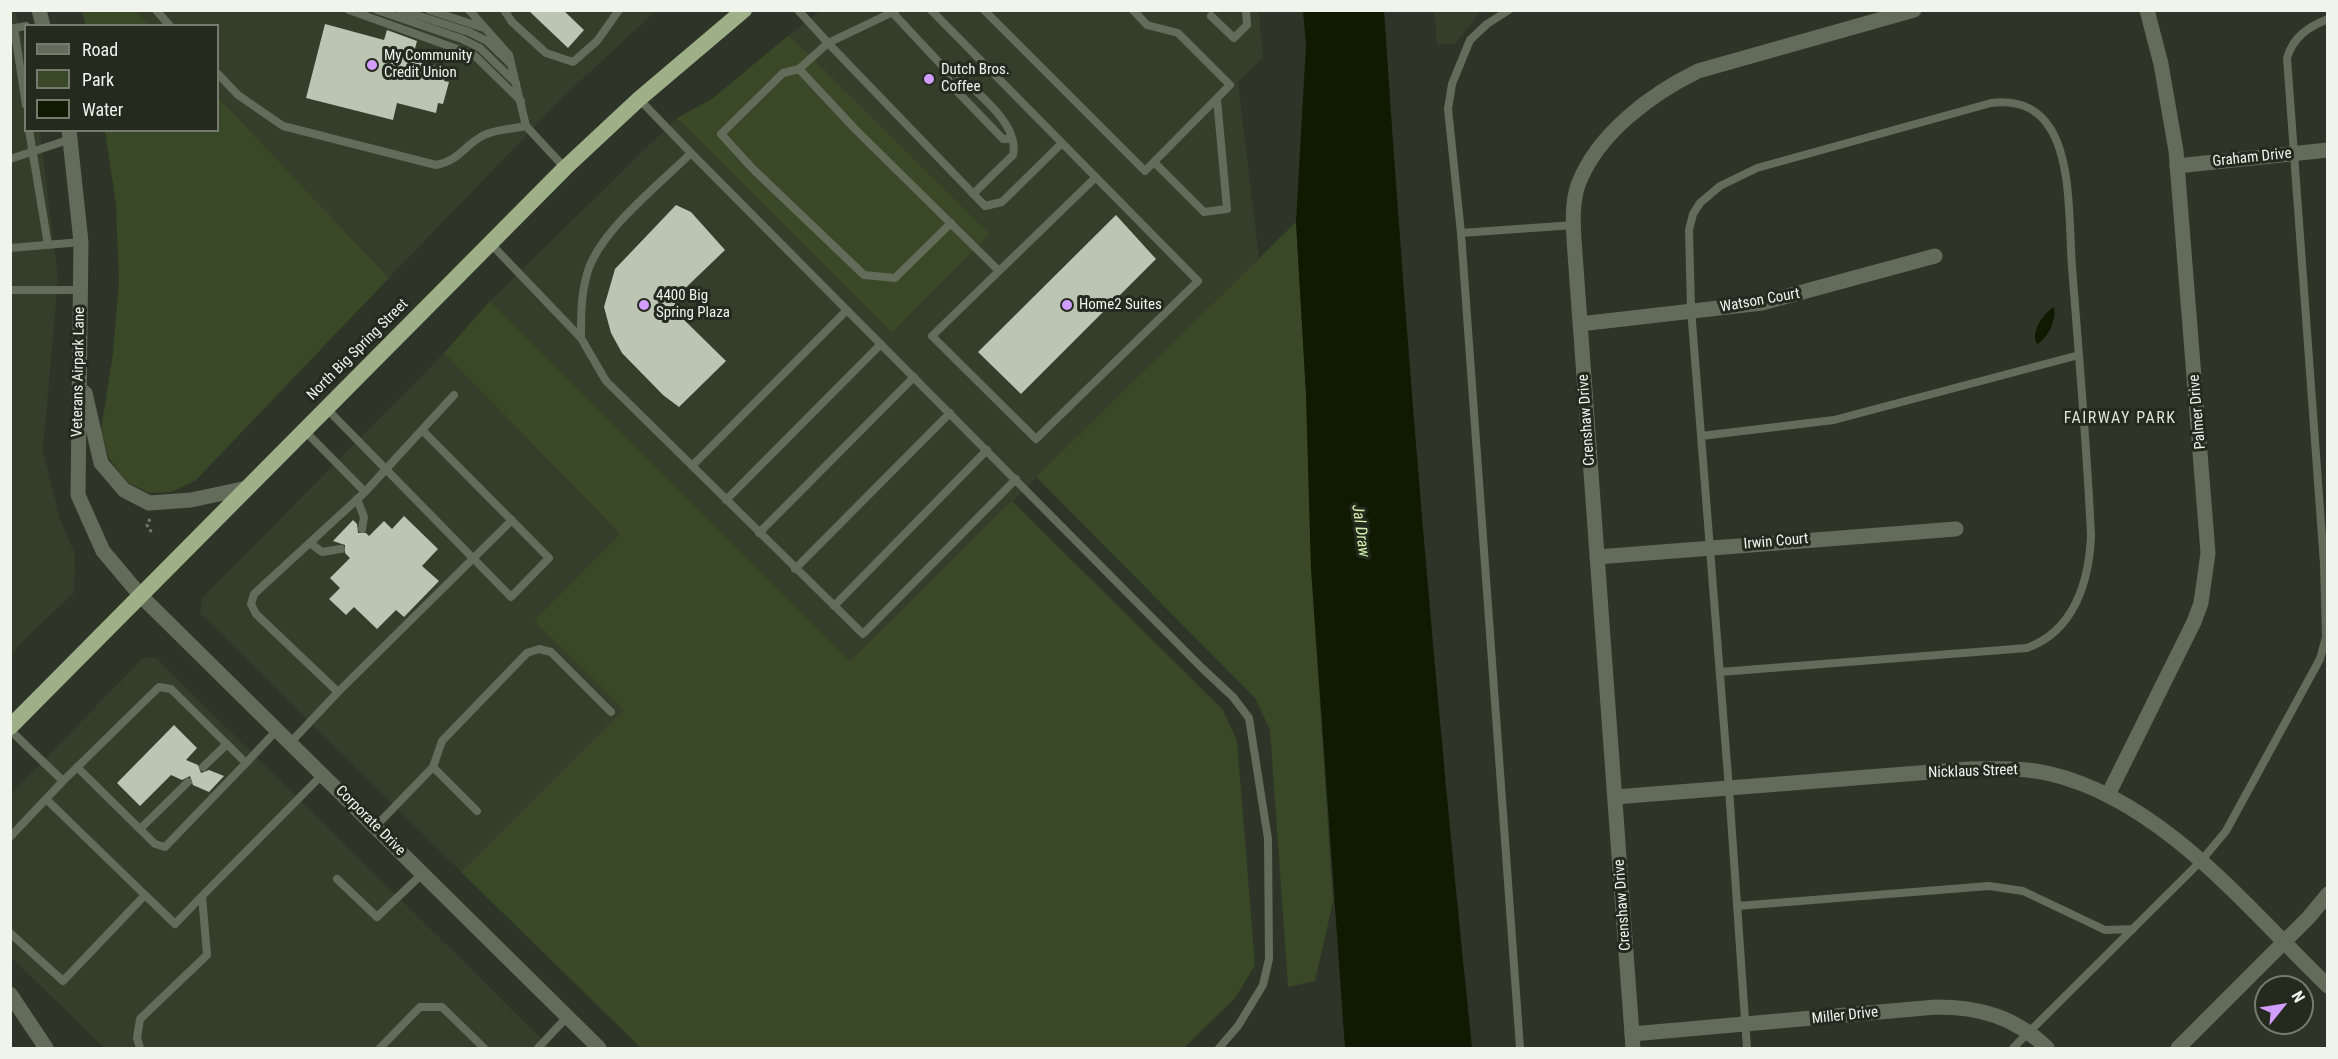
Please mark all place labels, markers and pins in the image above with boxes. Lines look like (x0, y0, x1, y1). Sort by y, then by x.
place label: My Community Credit Union (384, 47, 472, 82)
marker: My Community Credit Union (365, 58, 379, 72)
place label: Dutch Bros. Coffee (941, 61, 1010, 96)
marker: Dutch Bros. Coffee (922, 72, 936, 86)
place label: 4400 Big Spring Plaza (656, 287, 730, 322)
place label: Home2 Suites (1079, 296, 1162, 314)
marker: 4400 Big Spring Plaza (637, 298, 651, 312)
marker: Home2 Suites (1060, 298, 1074, 312)

